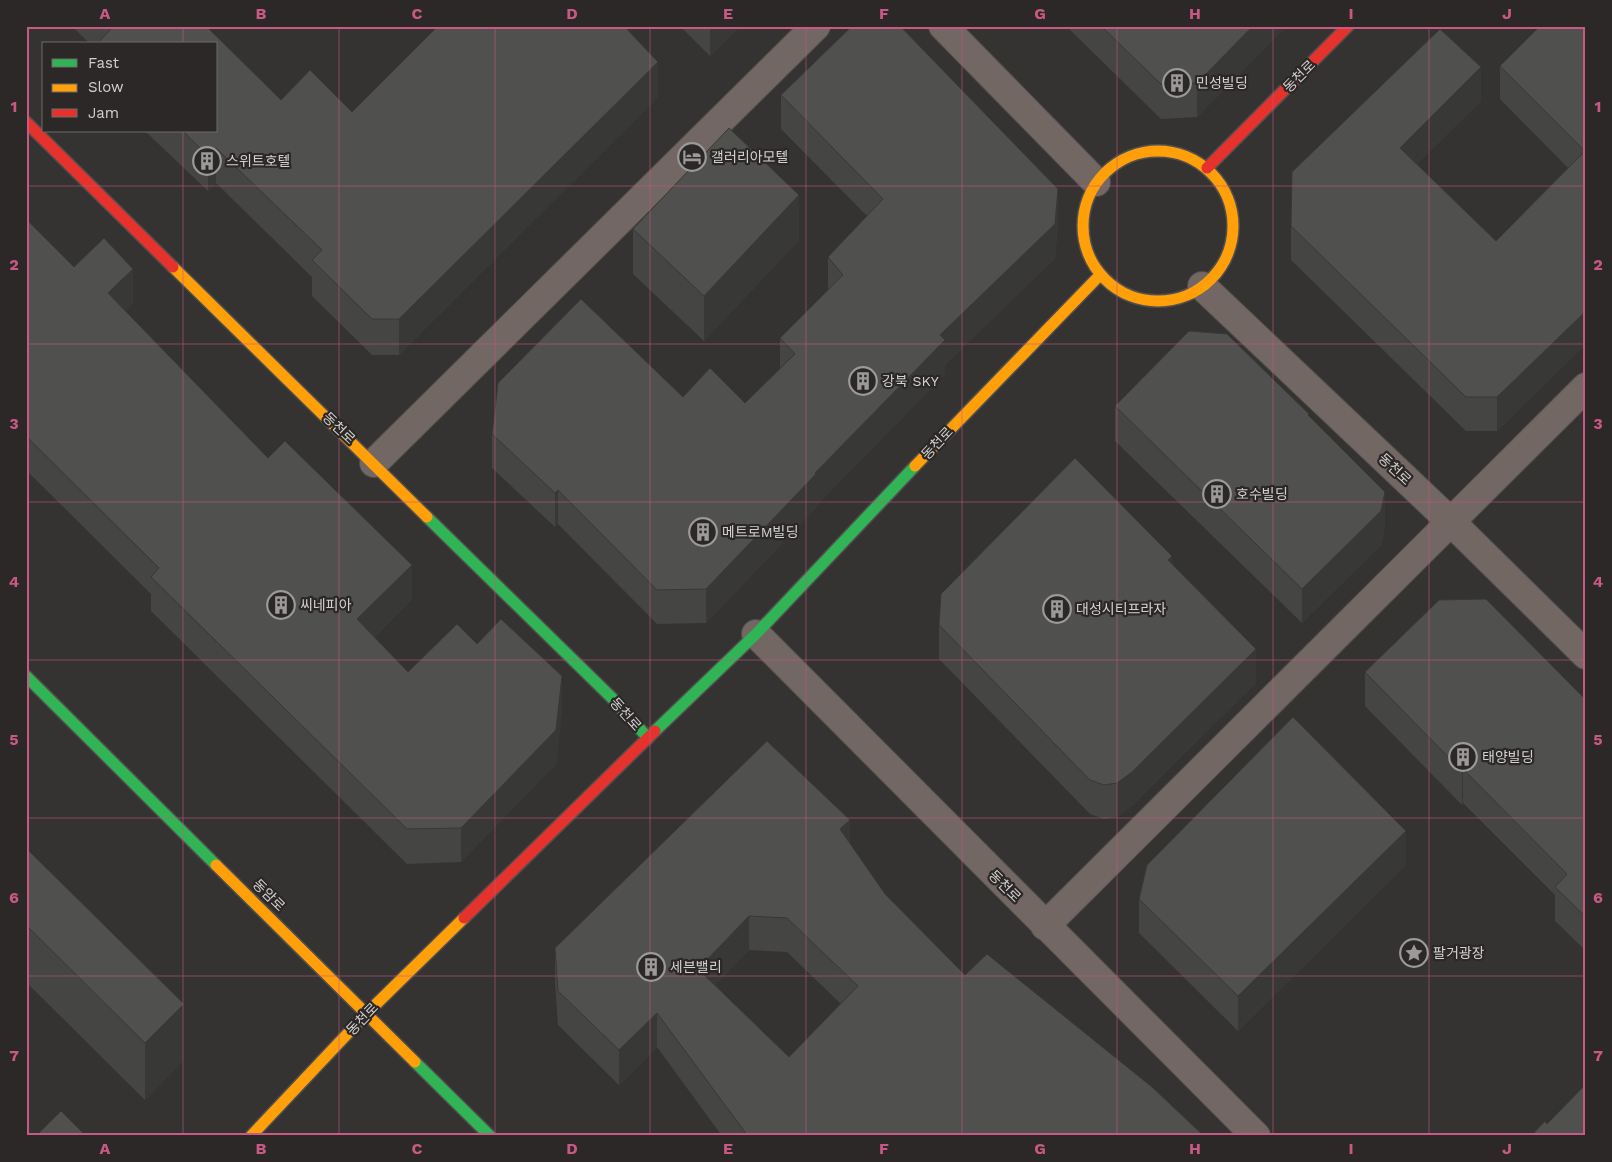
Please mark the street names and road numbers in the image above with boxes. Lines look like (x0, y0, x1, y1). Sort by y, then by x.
street label: 동천로 (1280, 57, 1318, 95)
street label: 동천로 (320, 409, 359, 447)
street label: 동천로 (918, 423, 956, 463)
street label: 동천로 (1375, 450, 1415, 488)
street label: 동천로 (607, 694, 645, 734)
street label: 동천로 (986, 867, 1024, 905)
street label: 동암로 (250, 876, 288, 914)
street label: 동천로 (343, 999, 381, 1038)

